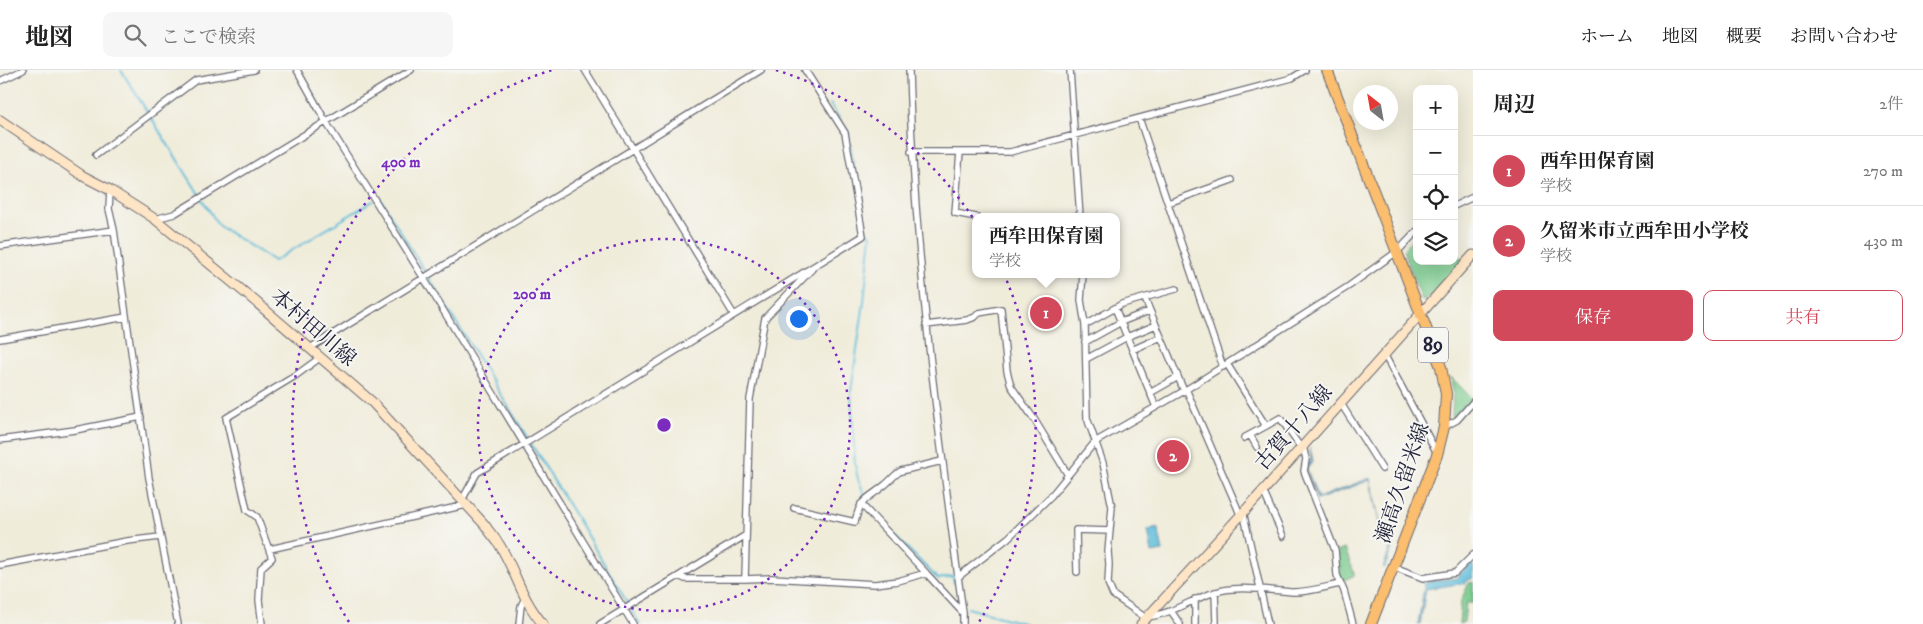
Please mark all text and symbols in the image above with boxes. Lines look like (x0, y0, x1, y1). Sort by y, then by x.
search box (103, 12, 453, 57)
icon: search (121, 21, 149, 49)
text: 地図 (25, 23, 73, 53)
text: ここで検索 (161, 26, 256, 49)
text: ホーム (1580, 26, 1634, 48)
text: 地図 (1662, 26, 1698, 48)
text: 概要 (1726, 26, 1762, 48)
text: お問い合わせ (1790, 26, 1898, 48)
north arrow (1353, 85, 1398, 130)
map controls (1413, 85, 1458, 265)
button: + (1413, 85, 1458, 130)
text: 周辺 (1493, 92, 1535, 118)
text: 2件 (1879, 94, 1903, 114)
button: − (1413, 130, 1458, 175)
text: 西牟田保育園 (1540, 150, 1654, 173)
text: 400 m (380, 153, 421, 172)
text: 1 (1506, 161, 1512, 181)
text: 270 m (1863, 161, 1903, 181)
button: locate (1413, 175, 1458, 220)
text: 学校 (1540, 176, 1572, 196)
popup (972, 213, 1120, 278)
button: layers (1413, 220, 1458, 265)
text: 久留米市立西牟田小学校 (1540, 220, 1749, 243)
text: 西牟田保育園 (989, 225, 1103, 248)
text: 2 (1505, 231, 1513, 251)
text: 430 m (1864, 231, 1903, 251)
text: 学校 (1540, 246, 1572, 266)
text: 学校 (989, 251, 1021, 271)
street label: 本村田川線 (265, 284, 361, 372)
text: 200 m (513, 285, 552, 304)
button: 保存 (1493, 290, 1693, 341)
button: 共有 (1703, 290, 1903, 341)
pin: 1 (1030, 294, 1062, 332)
your location (786, 306, 812, 332)
road number: 89 (1418, 328, 1448, 362)
street label: 古賀十八線 (1250, 380, 1338, 476)
centre of rings (655, 416, 673, 434)
street label: 瀬高久留米線 (1370, 419, 1436, 547)
pin: 2 (1157, 437, 1189, 475)

